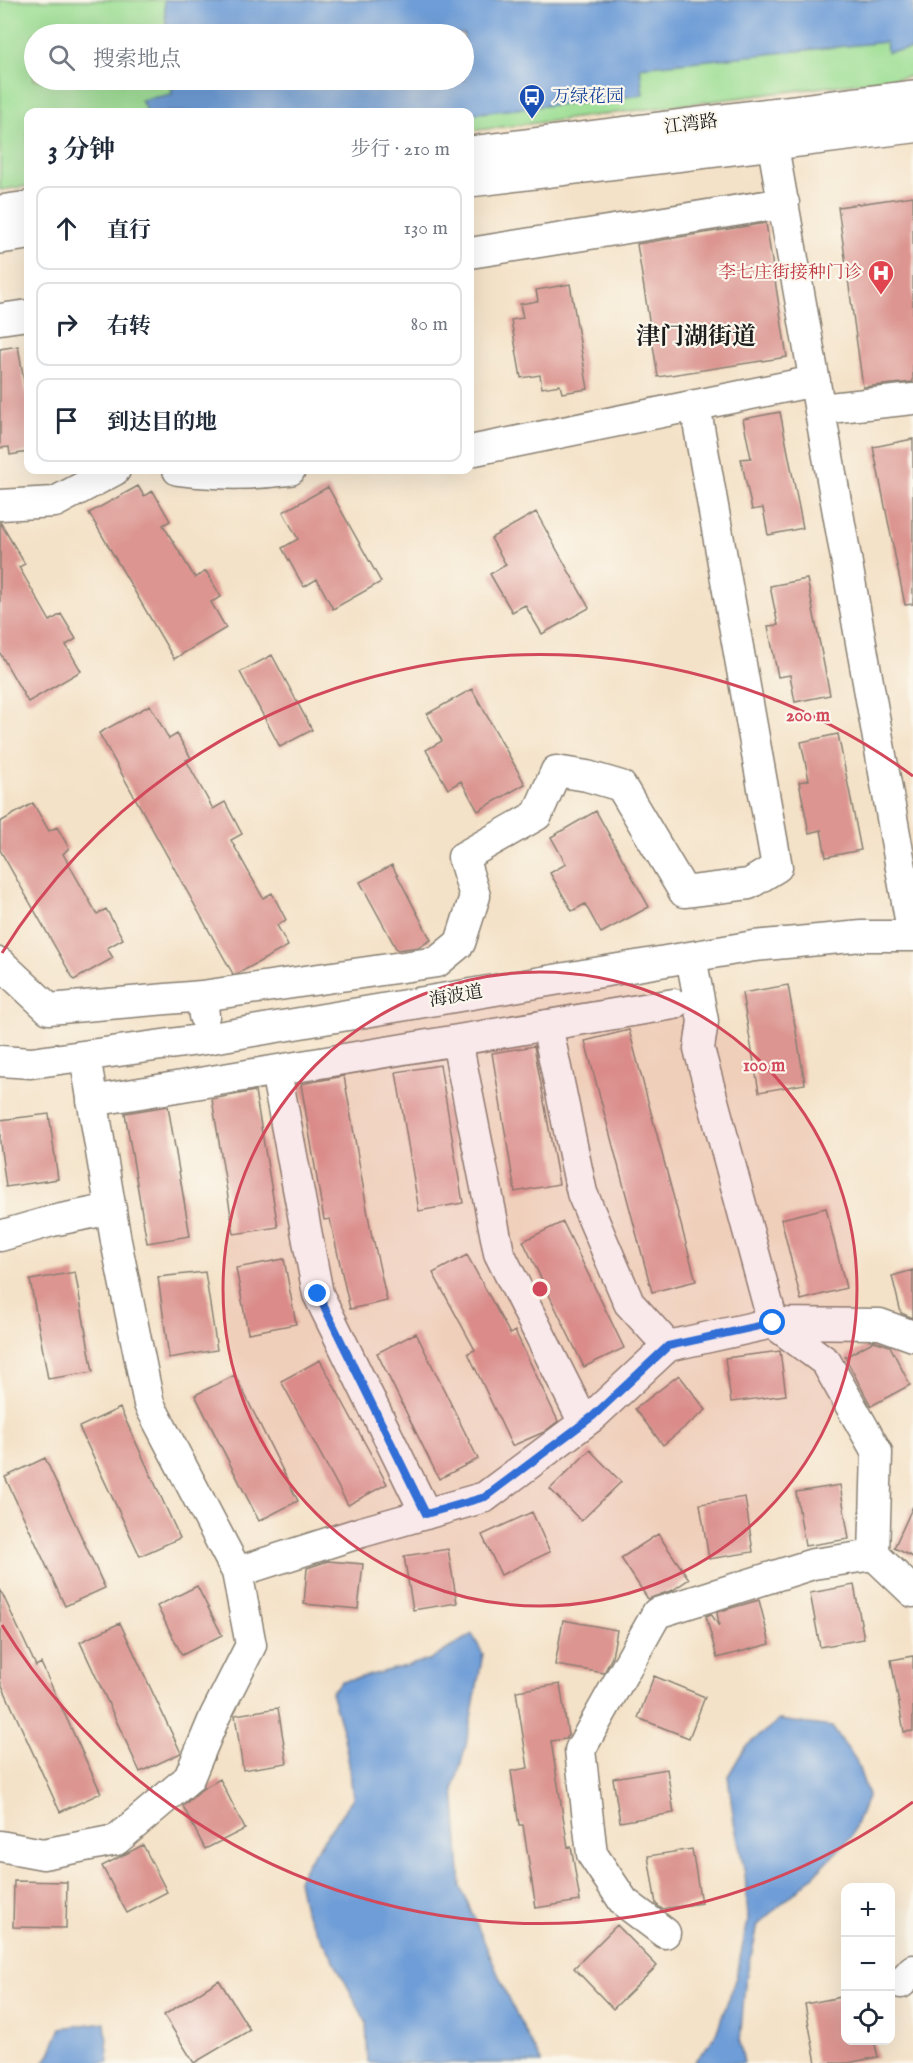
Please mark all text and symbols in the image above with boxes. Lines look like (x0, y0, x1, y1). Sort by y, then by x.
search box (24, 24, 474, 90)
icon: search (45, 41, 78, 74)
text: 搜索地点 (93, 46, 181, 74)
bus stop icon: 万绿花园 (517, 82, 547, 120)
place label: 万绿花园 (552, 86, 624, 109)
street label: 江湾路 (663, 110, 719, 140)
text: 3 分钟 (48, 134, 115, 167)
text: 步行 · 210 m (350, 137, 450, 162)
icon: ahead (50, 212, 83, 245)
text: 130 m (403, 216, 448, 241)
text: 直行 (107, 217, 151, 245)
hospital icon: 李七庄街接种门诊 (866, 258, 896, 296)
place label: 李七庄街接种门诊 (718, 262, 862, 285)
icon: right (50, 308, 83, 341)
text: 80 m (411, 312, 448, 337)
text: 右转 (107, 313, 151, 341)
district label: 津门湖街道 (636, 322, 756, 353)
icon: arrive (50, 404, 83, 437)
text: 到达目的地 (107, 409, 217, 437)
text: 200 m (786, 705, 830, 728)
street label: 海波道 (427, 981, 485, 1013)
text: 100 m (743, 1055, 785, 1078)
centre of rings (530, 1279, 550, 1299)
route end (304, 1280, 330, 1306)
route start (759, 1309, 785, 1335)
map controls (841, 1883, 895, 2045)
button: + (841, 1883, 895, 1937)
button: − (841, 1937, 895, 1991)
button: locate (841, 1991, 895, 2045)

